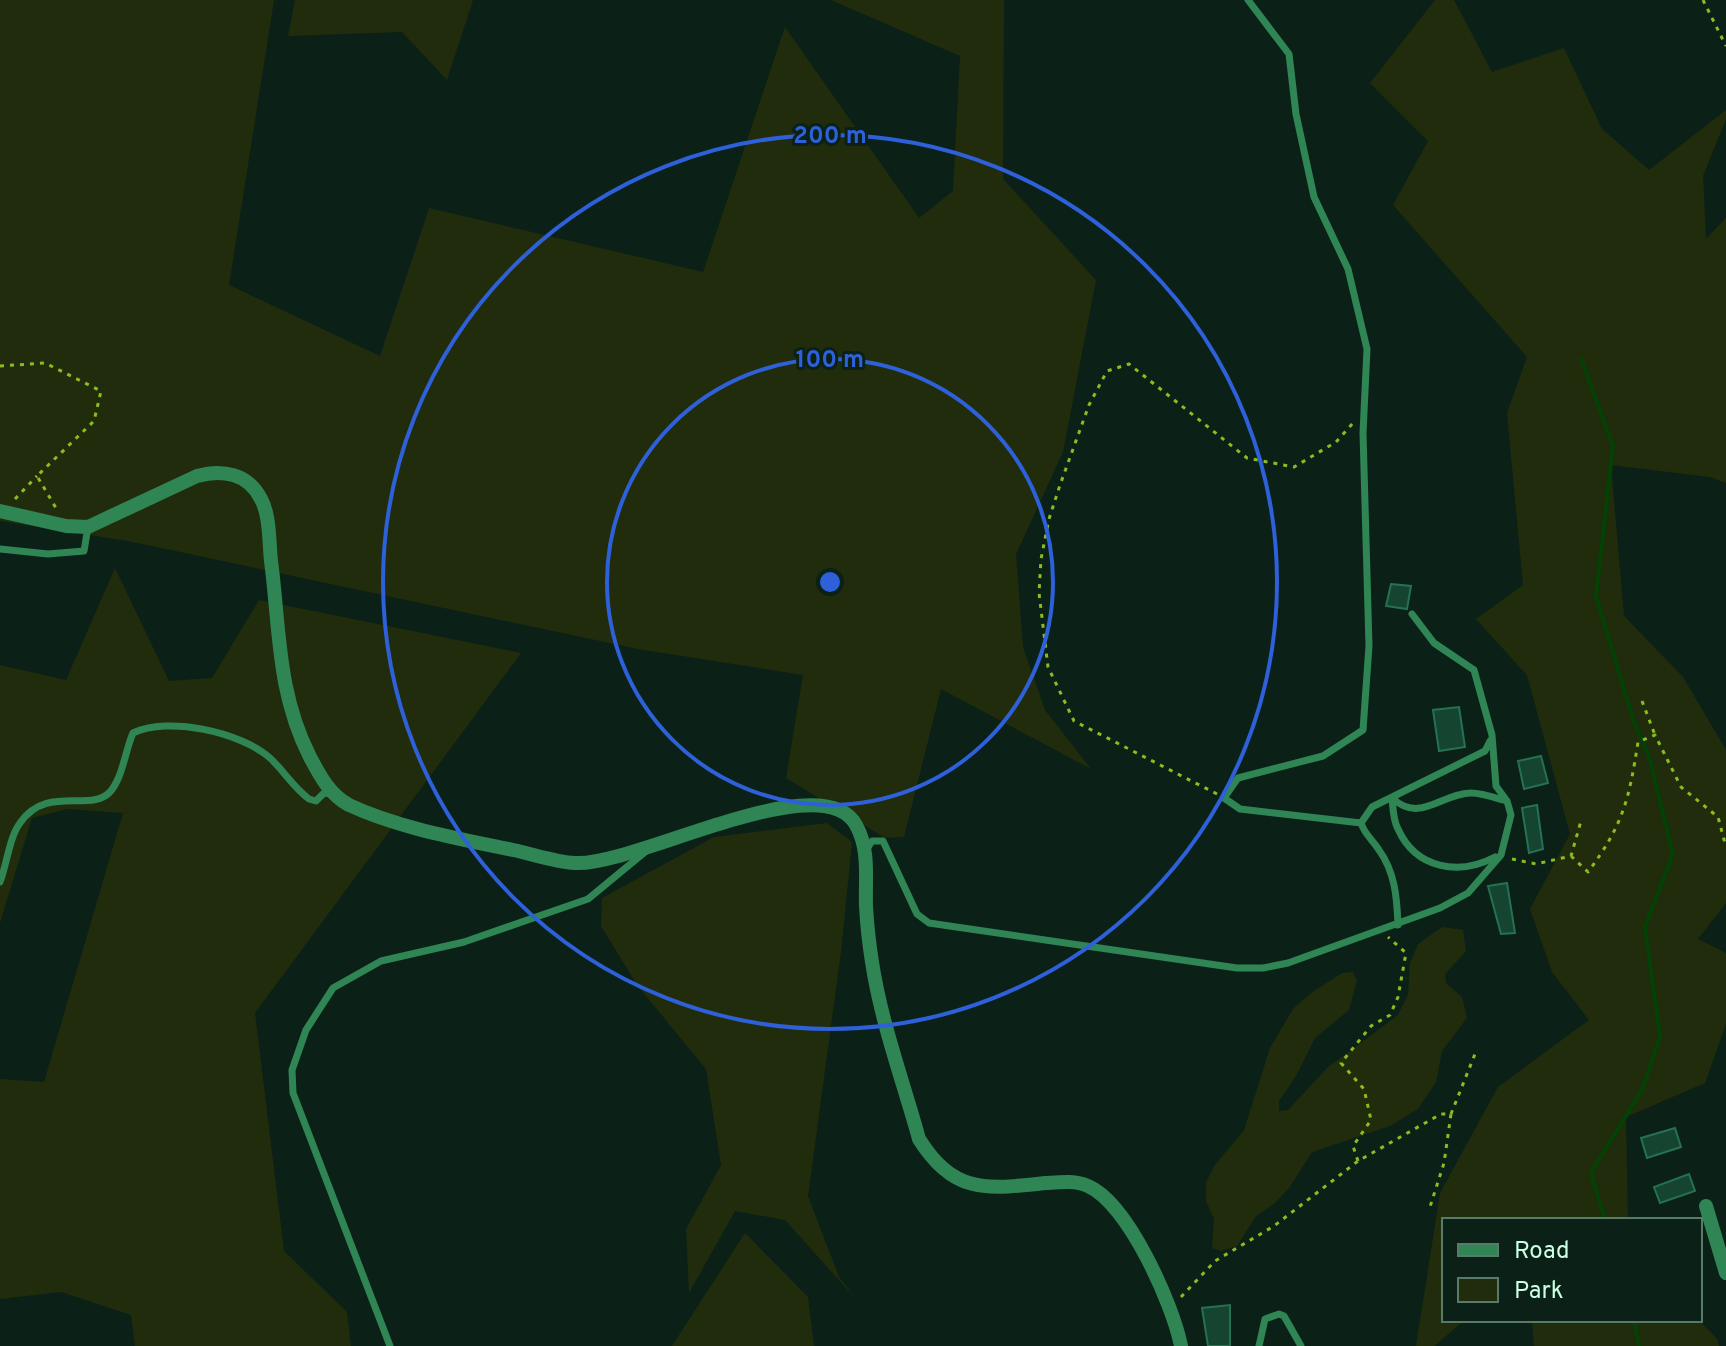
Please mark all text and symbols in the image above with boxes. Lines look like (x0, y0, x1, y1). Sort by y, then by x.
text: 200 m (793, 122, 867, 152)
text: 100 m (796, 346, 864, 376)
centre of rings (816, 568, 844, 596)
legend (1442, 1218, 1702, 1322)
text: Road (1514, 1237, 1570, 1267)
text: Park (1514, 1277, 1564, 1307)

